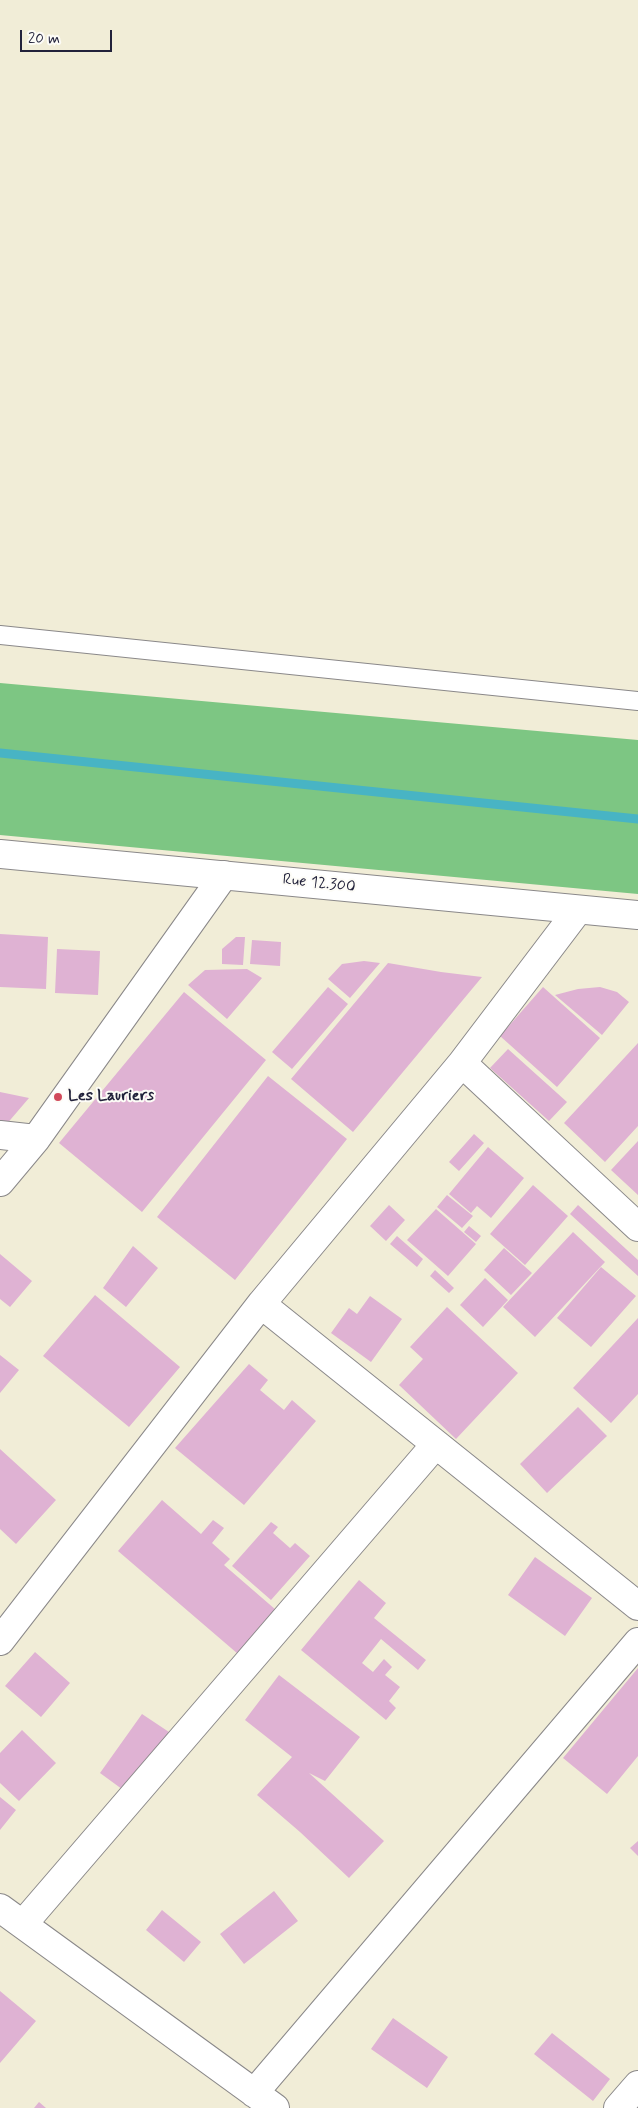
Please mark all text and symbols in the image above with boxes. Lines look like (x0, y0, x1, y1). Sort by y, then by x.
scale bar (22, 20, 115, 52)
text: 20 m (28, 29, 60, 49)
street label: Rue 12.300 (282, 871, 356, 897)
place label: Les Lauriers (68, 1087, 154, 1107)
marker: Les Lauriers (52, 1091, 64, 1103)

